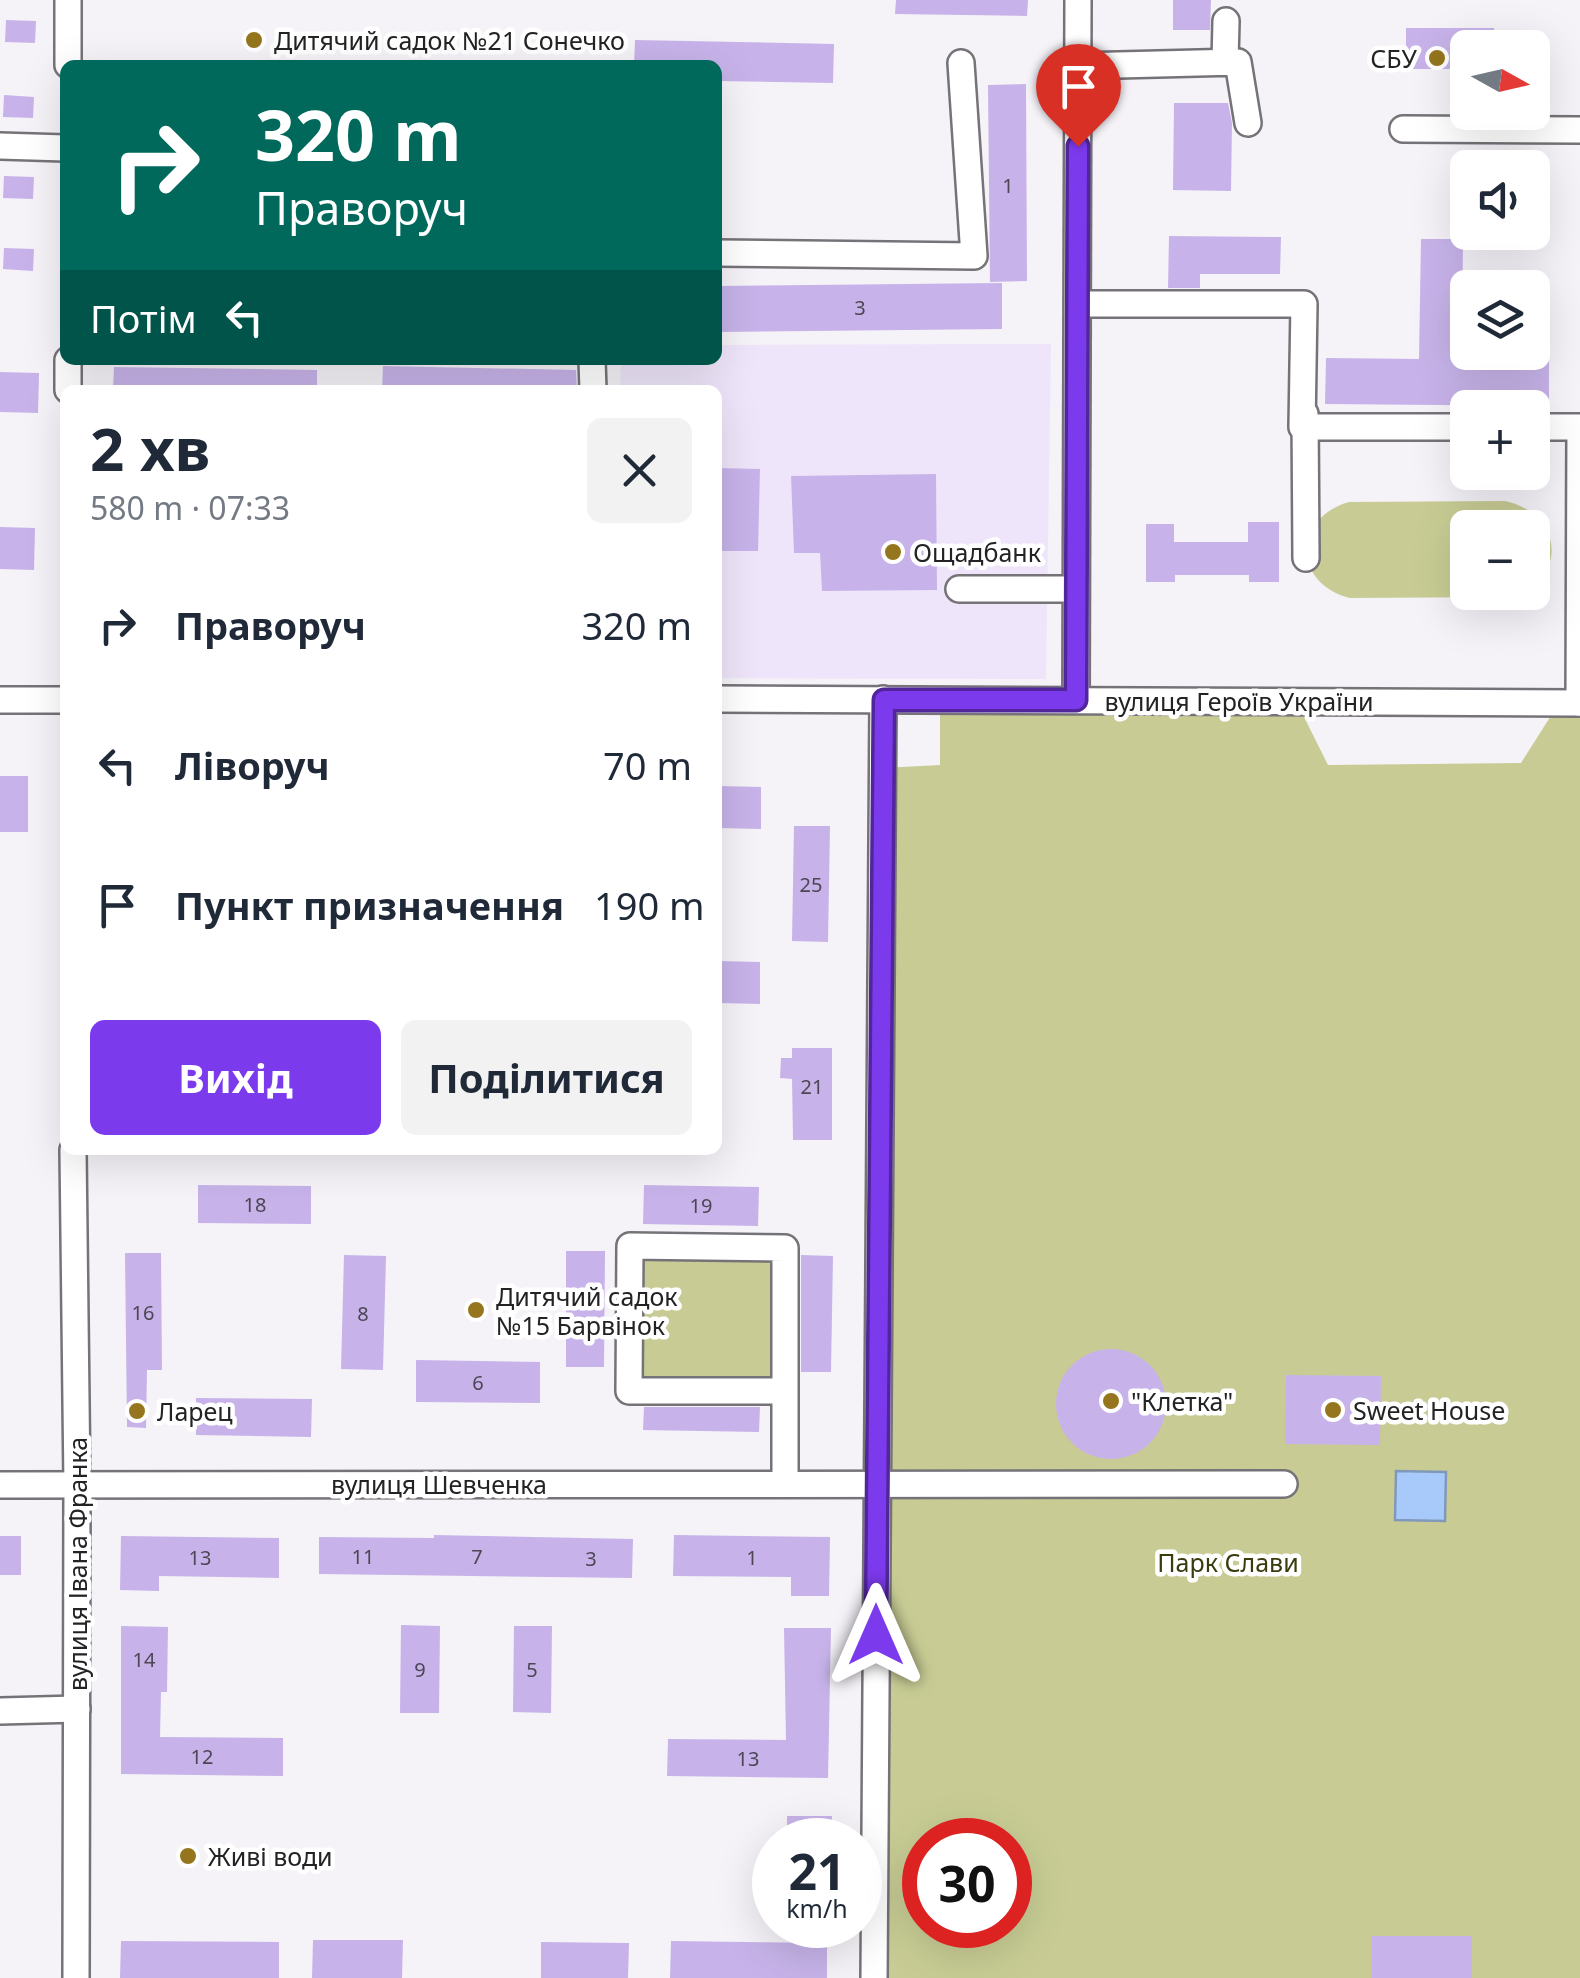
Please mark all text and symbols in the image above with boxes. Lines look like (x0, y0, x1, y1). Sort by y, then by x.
place label: Дитячий садок №21 Сонечко (274, 23, 625, 57)
marker: Дитячий садок №21 Сонечко (243, 29, 265, 51)
north arrow (1450, 30, 1550, 130)
map controls (1450, 30, 1550, 610)
place label: СБУ (1370, 41, 1418, 75)
pin (1036, 44, 1121, 147)
marker: СБУ (1426, 47, 1448, 69)
icon: arrive (1051, 59, 1106, 114)
text: 320 m (255, 86, 462, 182)
icon: right (90, 100, 220, 230)
button: sound (1450, 150, 1550, 250)
house number: 1 (1002, 172, 1014, 199)
text: Праворуч (255, 177, 468, 238)
button: layers (1450, 270, 1550, 370)
icon: left (217, 290, 272, 345)
text: Потім (90, 292, 197, 344)
house number: 3 (854, 294, 866, 321)
button: + (1450, 390, 1550, 490)
text: 2 хв (90, 407, 210, 489)
button: close (587, 418, 692, 523)
text: 580 m · 07:33 (90, 486, 290, 529)
button: − (1450, 510, 1550, 610)
place label: Ощадбанк (913, 535, 1042, 569)
marker: Ощадбанк (882, 541, 904, 563)
icon: right (90, 598, 145, 653)
text: Праворуч (175, 599, 366, 651)
text: 320 m (581, 599, 692, 651)
street label: вулиця Героїв України (1104, 684, 1374, 718)
icon: left (90, 738, 145, 793)
text: Ліворуч (175, 739, 330, 791)
text: 70 m (603, 739, 692, 791)
house number: 25 (800, 871, 822, 898)
icon: arrive (90, 878, 145, 933)
text: Пункт призначення (175, 879, 564, 931)
text: 190 m (594, 879, 705, 931)
button: Вихід (90, 1020, 381, 1135)
button: Поділитися (401, 1020, 692, 1135)
house number: 21 (801, 1073, 823, 1100)
house number: 18 (244, 1191, 266, 1218)
house number: 19 (690, 1192, 712, 1219)
place label: Дитячий садок №15 Барвінок (496, 1279, 678, 1342)
house number: 16 (132, 1299, 154, 1326)
marker: Дитячий садок №15 Барвінок (465, 1299, 487, 1321)
house number: 8 (357, 1300, 369, 1327)
house number: 6 (472, 1369, 484, 1396)
place label: "Клетка" (1131, 1384, 1233, 1418)
marker: "Клетка" (1100, 1390, 1122, 1412)
place label: Sweet House (1353, 1393, 1505, 1427)
place label: Ларец (157, 1394, 233, 1428)
marker: Sweet House (1322, 1399, 1344, 1421)
marker: Ларец (126, 1400, 148, 1422)
street label: вулиця Івана Франка (60, 1437, 94, 1691)
street label: вулиця Шевченка (331, 1467, 547, 1501)
house number: 11 (352, 1543, 374, 1570)
house number: 7 (471, 1543, 483, 1570)
house number: 13 (189, 1544, 211, 1571)
house number: 1 (746, 1544, 758, 1571)
house number: 3 (585, 1545, 597, 1572)
park label: Парк Слави (1157, 1545, 1299, 1579)
position arrow (824, 1583, 928, 1687)
house number: 14 (133, 1646, 156, 1673)
house number: 9 (414, 1656, 426, 1683)
house number: 5 (526, 1656, 538, 1683)
house number: 12 (191, 1743, 213, 1770)
house number: 13 (737, 1745, 759, 1772)
speed limit sign: 30 (902, 1818, 1032, 1948)
text: 21 (788, 1837, 846, 1905)
place label: Живі води (208, 1839, 333, 1873)
marker: Живі води (177, 1845, 199, 1867)
text: km/h (786, 1891, 848, 1925)

